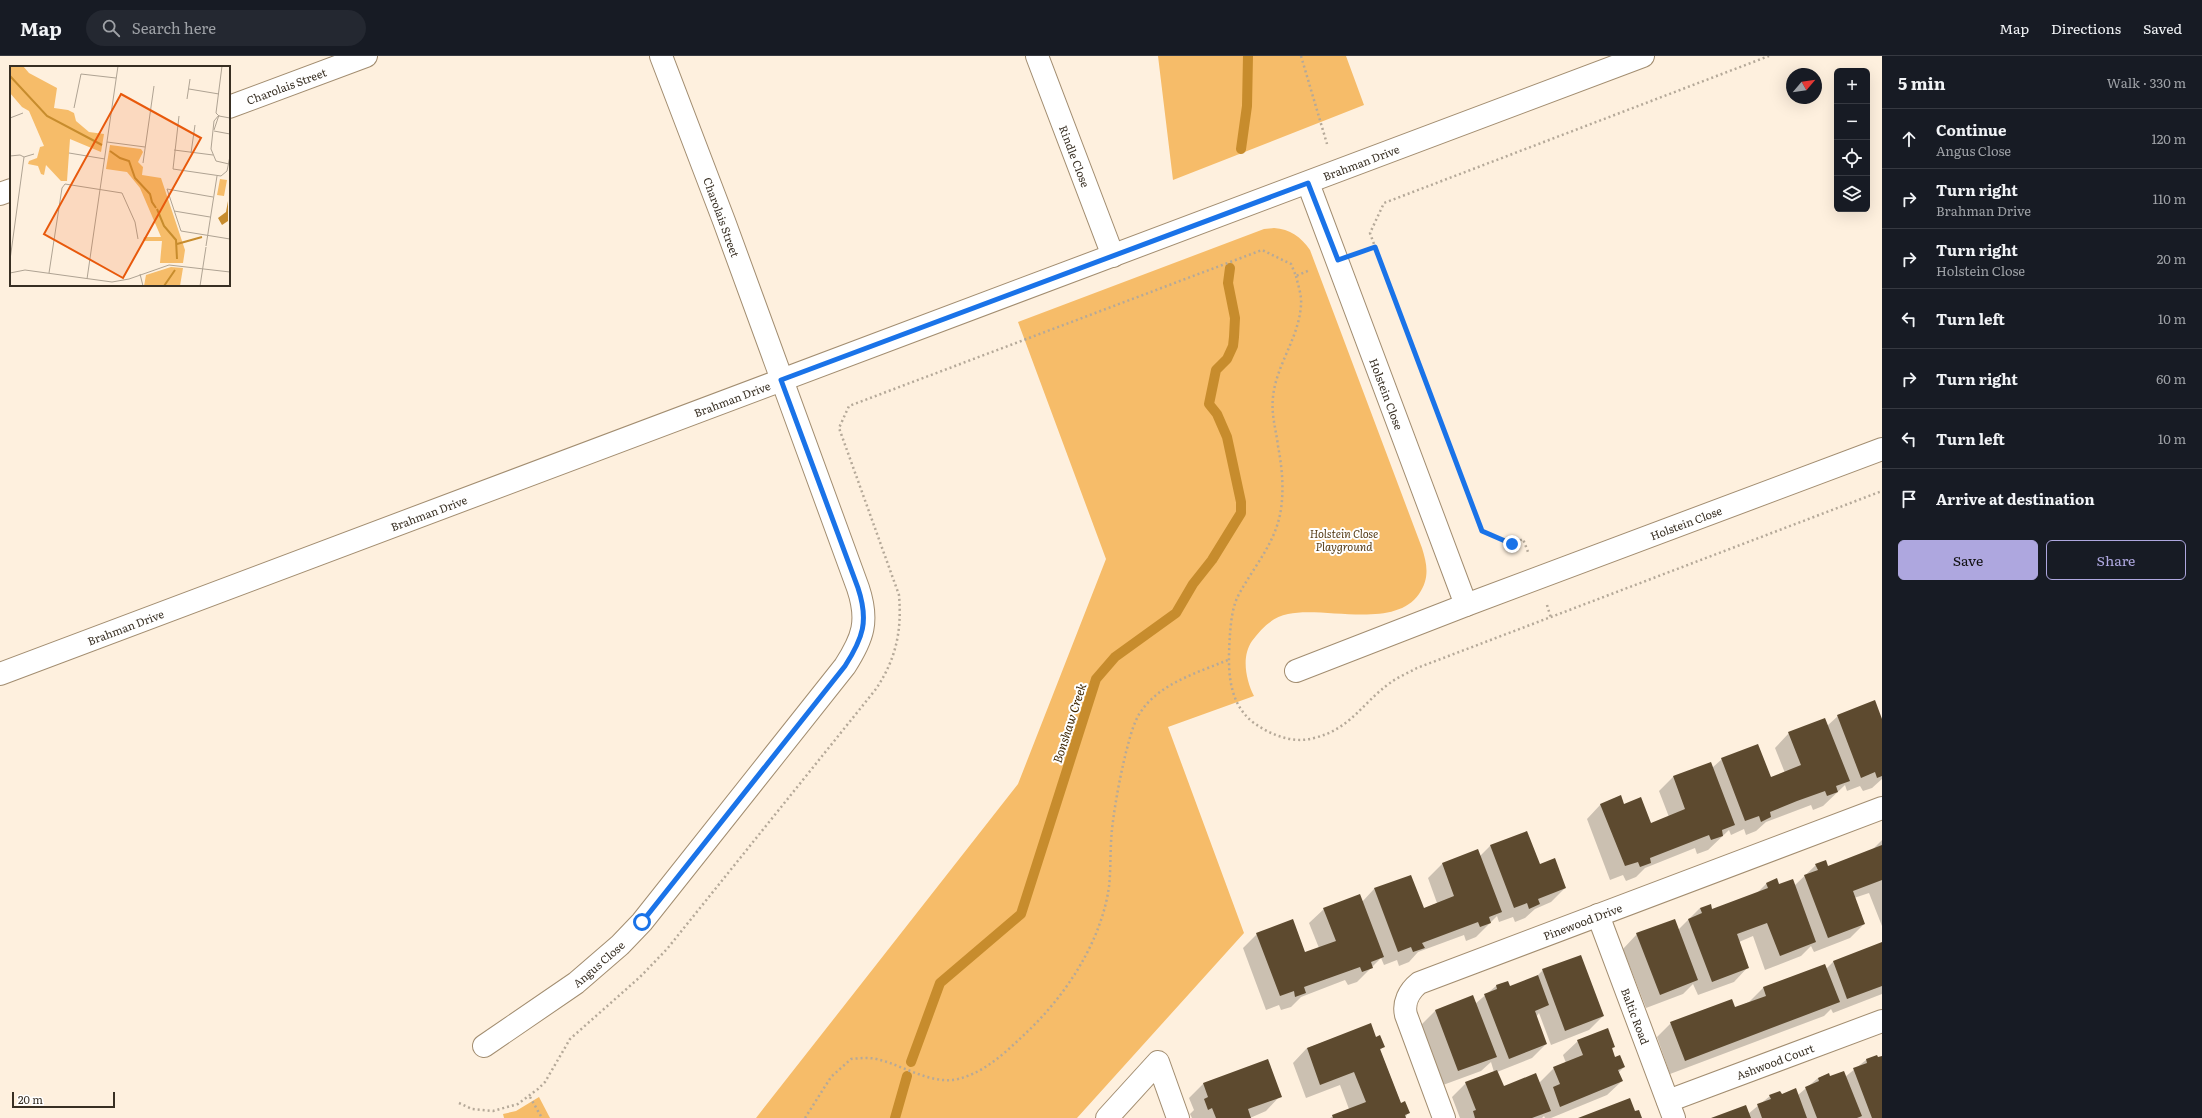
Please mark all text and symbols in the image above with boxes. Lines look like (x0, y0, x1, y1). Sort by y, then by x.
search box (86, 10, 366, 46)
text: Map (20, 14, 62, 42)
text: Search here (132, 16, 216, 39)
icon: search (100, 17, 122, 39)
text: Map (1999, 18, 2029, 38)
text: Directions (2051, 18, 2121, 38)
text: Saved (2143, 18, 2182, 38)
street label: Charolais Street (244, 63, 329, 108)
inset map (10, 66, 230, 286)
north arrow (1786, 68, 1822, 104)
map controls (1834, 68, 1870, 212)
button: + (1834, 68, 1870, 104)
text: 5 min (1898, 70, 1946, 95)
text: Walk · 330 m (2107, 73, 2186, 92)
button: − (1834, 104, 1870, 140)
text: Continue (1936, 118, 2006, 141)
street label: Rindle Close (1056, 123, 1094, 190)
icon: ahead (1898, 128, 1920, 150)
text: 120 m (2151, 129, 2186, 148)
street label: Brahman Drive (1320, 140, 1402, 184)
button: locate (1834, 140, 1870, 176)
text: Angus Close (1936, 141, 2011, 160)
street label: Charolais Street (700, 175, 744, 260)
button: layers (1834, 176, 1870, 212)
text: Turn right (1936, 178, 2018, 201)
icon: right (1898, 188, 1920, 210)
text: 110 m (2153, 189, 2186, 208)
text: Brahman Drive (1936, 201, 2031, 220)
text: Turn right (1936, 238, 2018, 261)
icon: right (1898, 248, 1920, 270)
text: 20 m (2157, 249, 2186, 268)
text: Holstein Close (1936, 261, 2025, 280)
text: Turn left (1936, 307, 2005, 330)
icon: left (1898, 308, 1920, 330)
text: 10 m (2158, 309, 2186, 328)
street label: Holstein Close (1366, 356, 1408, 432)
text: Turn right (1936, 367, 2018, 390)
icon: right (1898, 368, 1920, 390)
text: 60 m (2156, 369, 2186, 388)
street label: Brahman Drive (691, 377, 773, 420)
text: Turn left (1936, 427, 2005, 450)
icon: left (1898, 428, 1920, 450)
text: 10 m (2158, 429, 2186, 448)
text: Arrive at destination (1936, 487, 2095, 510)
icon: arrive (1898, 488, 1920, 510)
street label: Brahman Drive (388, 491, 469, 534)
street label: Holstein Close (1648, 502, 1724, 543)
park label: Holstein Close Playground (1310, 525, 1378, 554)
route end (1503, 535, 1521, 553)
button: Save (1898, 540, 2038, 580)
button: Share (2046, 540, 2186, 580)
street label: Brahman Drive (85, 605, 166, 648)
water label: Bonshaw Creek (1048, 680, 1091, 765)
street label: Pinewood Drive (1541, 899, 1625, 943)
route start (633, 913, 651, 931)
street label: Angus Close (569, 937, 628, 991)
street label: Baltic Road (1618, 986, 1654, 1047)
street label: Ashwood Court (1734, 1039, 1816, 1083)
scale bar (12, 1090, 115, 1109)
text: 20 m (18, 1091, 43, 1107)

